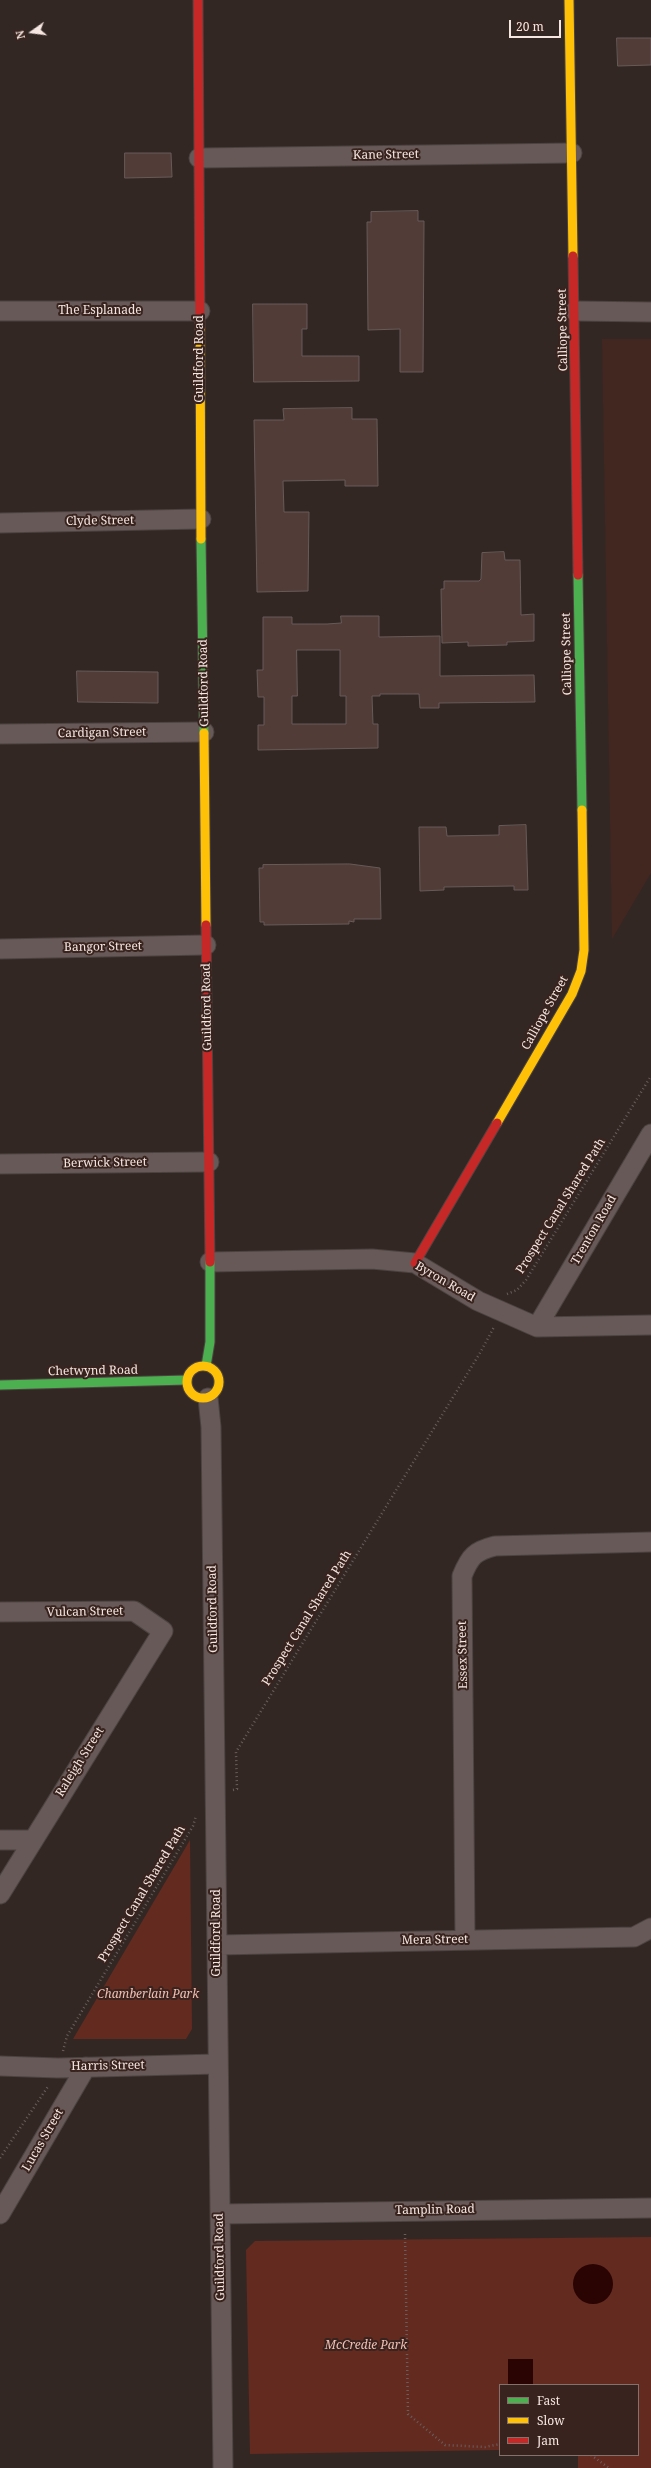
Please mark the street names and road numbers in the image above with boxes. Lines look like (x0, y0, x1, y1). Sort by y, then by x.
street label: Kane Street (353, 147, 419, 163)
street label: Calliope Street (555, 289, 571, 371)
street label: The Esplanade (58, 304, 142, 318)
street label: Guildford Road (193, 315, 207, 403)
street label: Clyde Street (66, 513, 134, 529)
street label: Calliope Street (559, 613, 575, 695)
street label: Guildford Road (196, 639, 212, 727)
street label: Cardigan Street (58, 725, 146, 741)
street label: Bangor Street (64, 939, 142, 955)
street label: Guildford Road (199, 963, 215, 1051)
street label: Calliope Street (519, 973, 571, 1053)
street label: Prospect Canal Shared Path (513, 1136, 609, 1276)
street label: Berwick Street (63, 1155, 147, 1171)
street label: Trenton Road (568, 1193, 620, 1267)
street label: Byron Road (412, 1259, 478, 1305)
street label: Chetwynd Road (48, 1363, 138, 1379)
street label: Prospect Canal Shared Path (259, 1548, 355, 1688)
street label: Guildford Road (205, 1565, 221, 1653)
street label: Vulcan Street (47, 1604, 123, 1620)
street label: Essex Street (455, 1621, 471, 1689)
street label: Raleigh Street (53, 1725, 107, 1799)
street label: Prospect Canal Shared Path (95, 1823, 189, 1965)
street label: Guildford Road (210, 1889, 224, 1977)
street label: Mera Street (402, 1932, 468, 1948)
street label: Harris Street (71, 2058, 145, 2074)
street label: Lucas Street (19, 2106, 67, 2174)
street label: Tamplin Road (395, 2202, 475, 2218)
street label: Guildford Road (212, 2213, 228, 2301)

